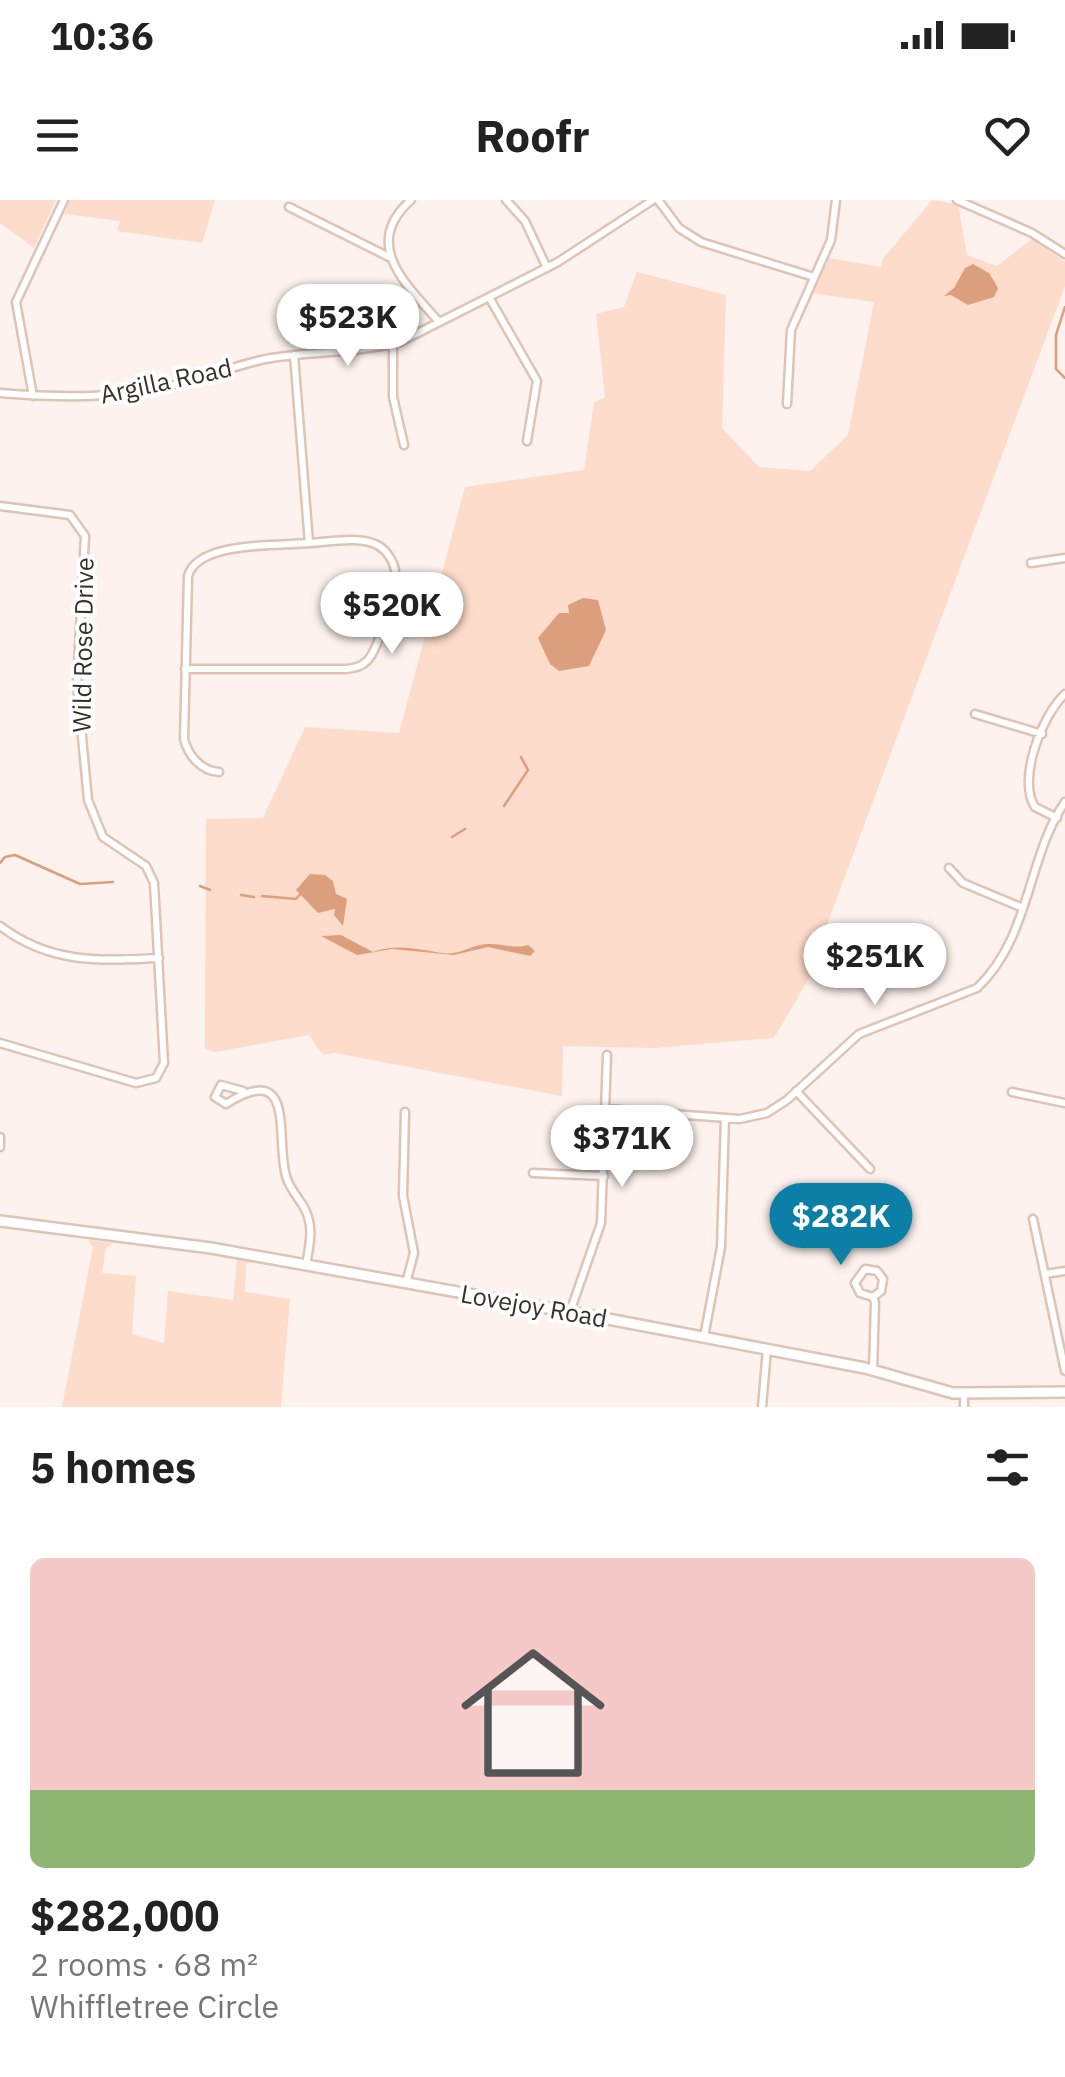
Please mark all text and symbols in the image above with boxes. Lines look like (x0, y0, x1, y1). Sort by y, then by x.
text: 10:36 (50, 11, 154, 60)
text: Roofr (475, 106, 590, 164)
icon: menu (30, 108, 85, 163)
icon: heart (980, 108, 1035, 163)
pin: $523K (278, 284, 418, 369)
text: $523K (298, 295, 398, 337)
street label: Argilla Road (97, 350, 235, 411)
street label: Wild Rose Drive (64, 557, 101, 733)
pin: $520K (322, 572, 462, 657)
text: $520K (342, 583, 442, 625)
pin: $251K (805, 923, 945, 1008)
text: $251K (825, 934, 925, 976)
pin: $371K (552, 1105, 692, 1190)
text: $371K (572, 1116, 672, 1158)
pin: $282K (771, 1183, 911, 1268)
text: $282K (791, 1194, 891, 1236)
street label: Lovejoy Road (458, 1276, 610, 1335)
text: 5 homes (30, 1440, 196, 1495)
icon: filters (980, 1440, 1035, 1495)
icon: home (443, 1623, 623, 1803)
text: $282,000 (30, 1888, 219, 1943)
text: 2 rooms · 68 m² (30, 1943, 258, 1985)
text: Whiffletree Circle (30, 1985, 279, 2027)

